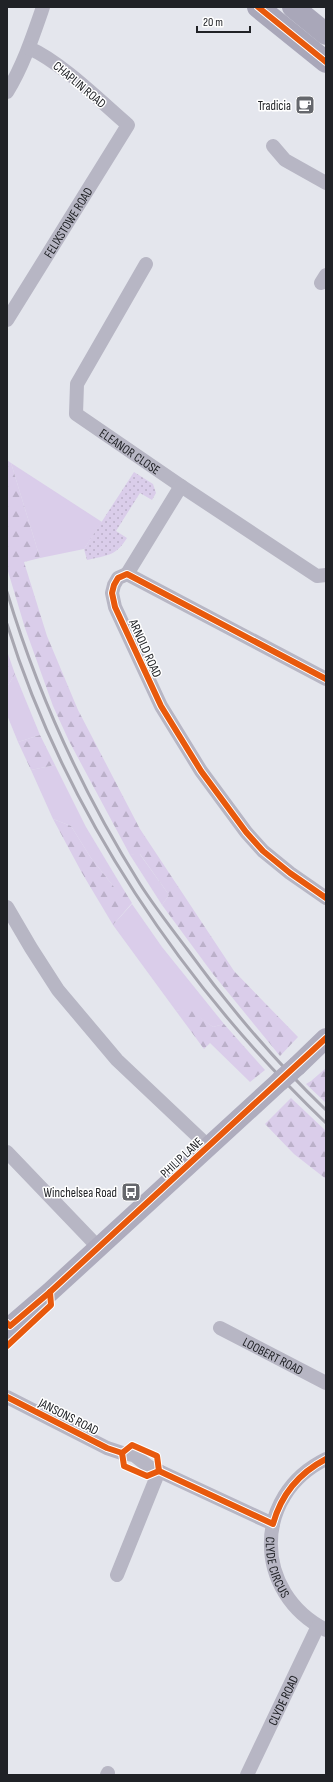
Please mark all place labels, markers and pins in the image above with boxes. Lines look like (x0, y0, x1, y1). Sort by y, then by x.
cafe icon: Tradicia (294, 94, 316, 116)
place label: Tradicia (258, 98, 291, 114)
bus stop icon: Winchelsea Road (120, 1181, 142, 1203)
place label: Winchelsea Road (44, 1185, 117, 1201)

